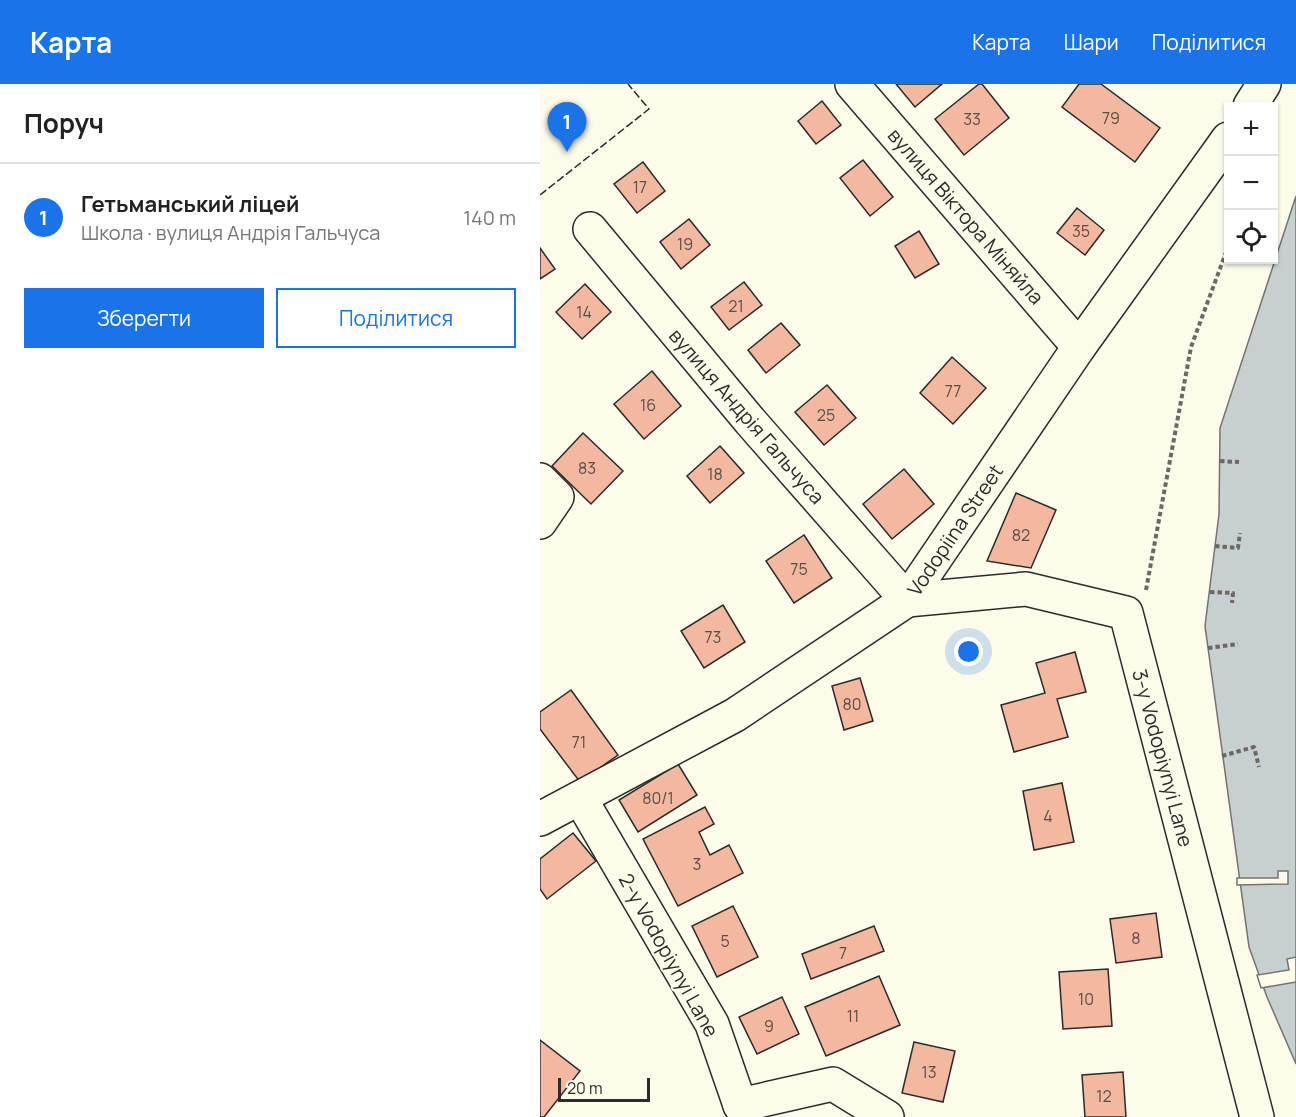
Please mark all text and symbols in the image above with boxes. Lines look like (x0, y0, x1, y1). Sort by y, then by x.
text: Карта (30, 23, 112, 61)
text: Карта (972, 28, 1031, 56)
text: Шари (1064, 28, 1119, 56)
text: Поділитися (1152, 28, 1266, 56)
map controls (1224, 102, 1278, 264)
button: + (1224, 102, 1278, 156)
pin: 1 (548, 103, 586, 152)
text: Поруч (24, 105, 104, 141)
house number: 79 (1102, 107, 1120, 129)
house number: 33 (963, 108, 981, 130)
street label: вулиця Віктора Міняйла (882, 122, 1050, 310)
button: − (1224, 156, 1278, 210)
house number: 17 (633, 176, 647, 198)
text: Гетьманський ліцей (81, 189, 299, 219)
text: 1 (39, 204, 48, 231)
text: 140 m (463, 204, 516, 231)
button: locate (1224, 210, 1278, 264)
text: Школа · вулиця Андрія Гальчуса (81, 219, 380, 246)
house number: 35 (1072, 220, 1090, 242)
house number: 19 (677, 233, 693, 255)
button: Зберегти (24, 288, 264, 348)
button: Поділитися (276, 288, 516, 348)
house number: 21 (728, 295, 744, 317)
house number: 14 (576, 301, 592, 323)
street label: вулиця Андрія Гальчуса (663, 322, 831, 510)
house number: 77 (945, 380, 961, 402)
house number: 16 (640, 394, 656, 416)
house number: 25 (817, 404, 835, 426)
house number: 83 (578, 457, 596, 479)
street label: Vodopiina Street (901, 459, 1009, 601)
house number: 18 (707, 463, 723, 485)
house number: 82 (1012, 524, 1030, 546)
house number: 75 (790, 558, 808, 580)
house number: 73 (705, 626, 721, 648)
your location (954, 637, 983, 666)
street label: 3-y Vodopiynyi Lane (1126, 666, 1200, 850)
house number: 80 (842, 693, 862, 715)
house number: 71 (572, 731, 586, 753)
house number: 80/1 (642, 787, 674, 809)
house number: 4 (1043, 805, 1053, 827)
house number: 3 (693, 853, 701, 875)
street label: 2-y Vodopiynyi Lane (613, 868, 725, 1042)
house number: 8 (1131, 927, 1141, 949)
house number: 5 (720, 930, 730, 952)
house number: 7 (839, 942, 847, 964)
house number: 10 (1078, 988, 1094, 1010)
house number: 11 (847, 1005, 859, 1027)
house number: 9 (764, 1015, 774, 1037)
house number: 13 (921, 1061, 937, 1083)
scale bar (558, 1075, 650, 1102)
text: 20 m (567, 1077, 603, 1099)
house number: 12 (1096, 1085, 1112, 1107)

